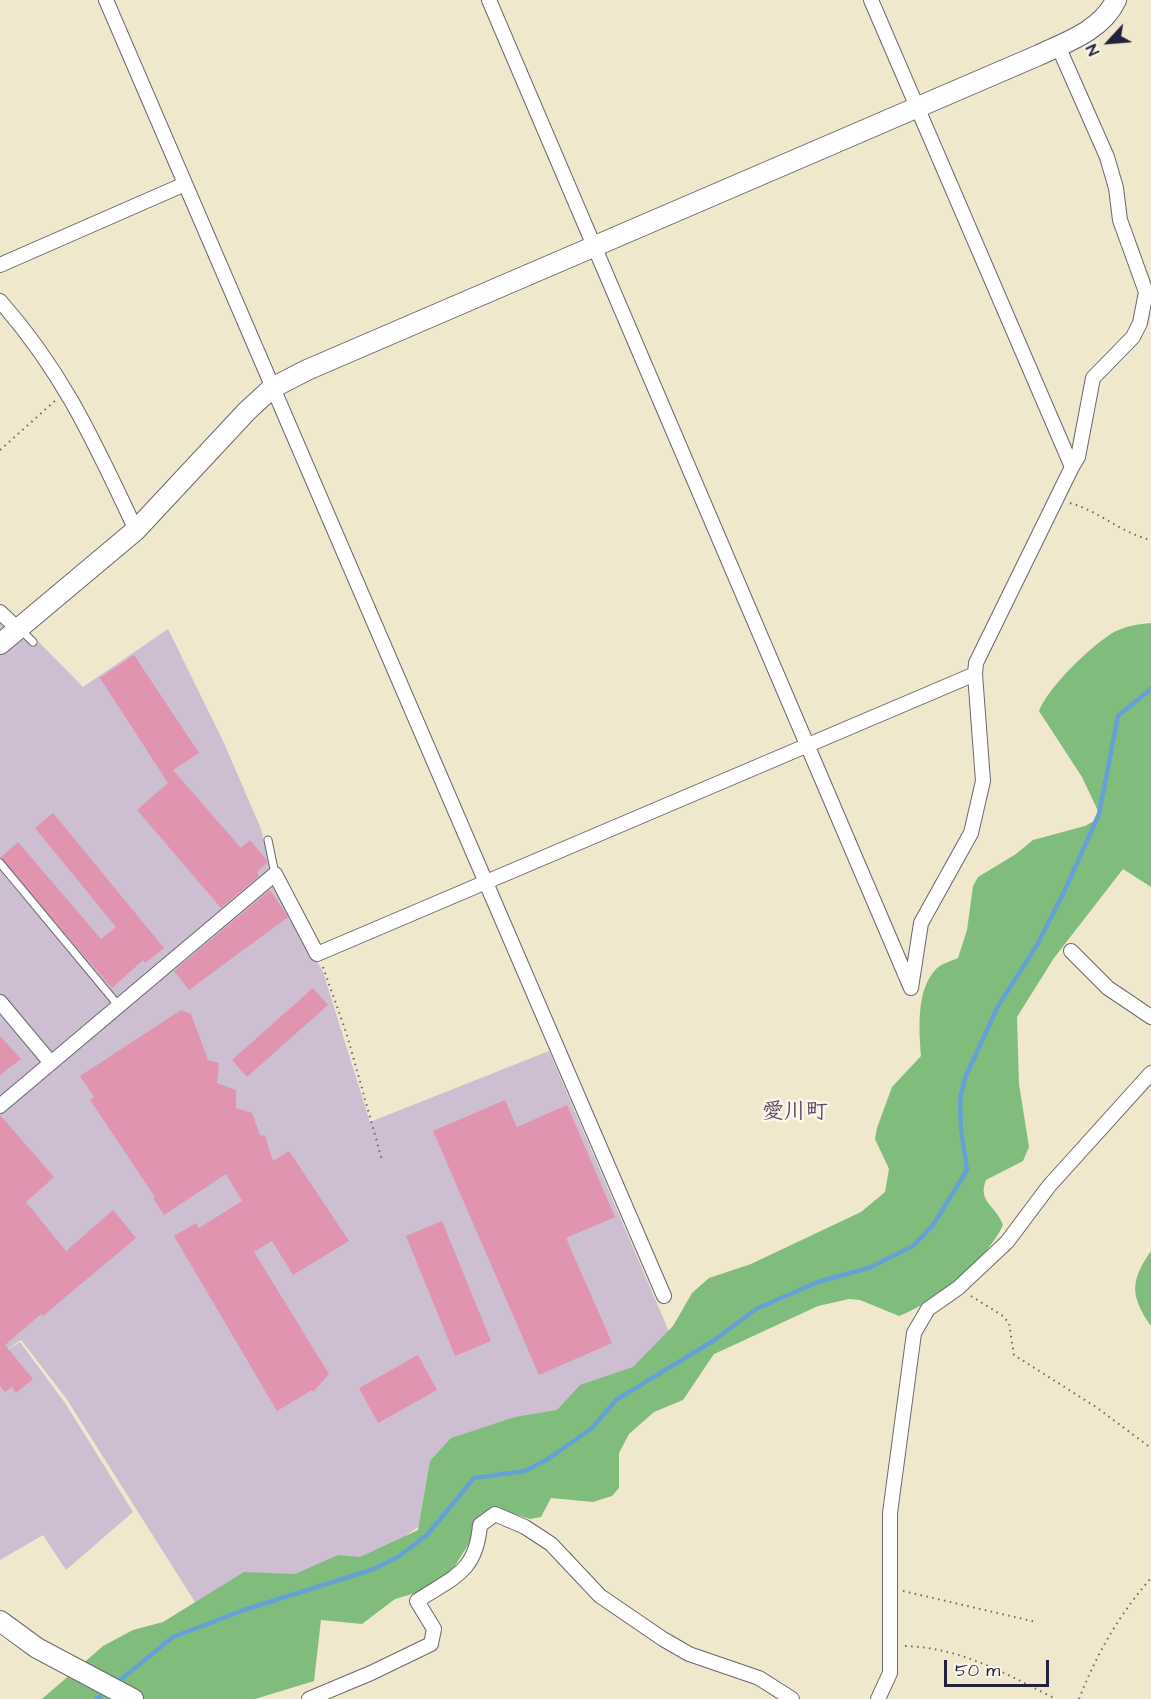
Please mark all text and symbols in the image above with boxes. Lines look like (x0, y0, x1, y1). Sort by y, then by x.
north arrow (1079, 12, 1139, 72)
text: N (1081, 41, 1105, 59)
district label: 愛川町 (762, 1100, 828, 1126)
scale bar (947, 1648, 1052, 1686)
text: 50 m (955, 1658, 1000, 1683)

